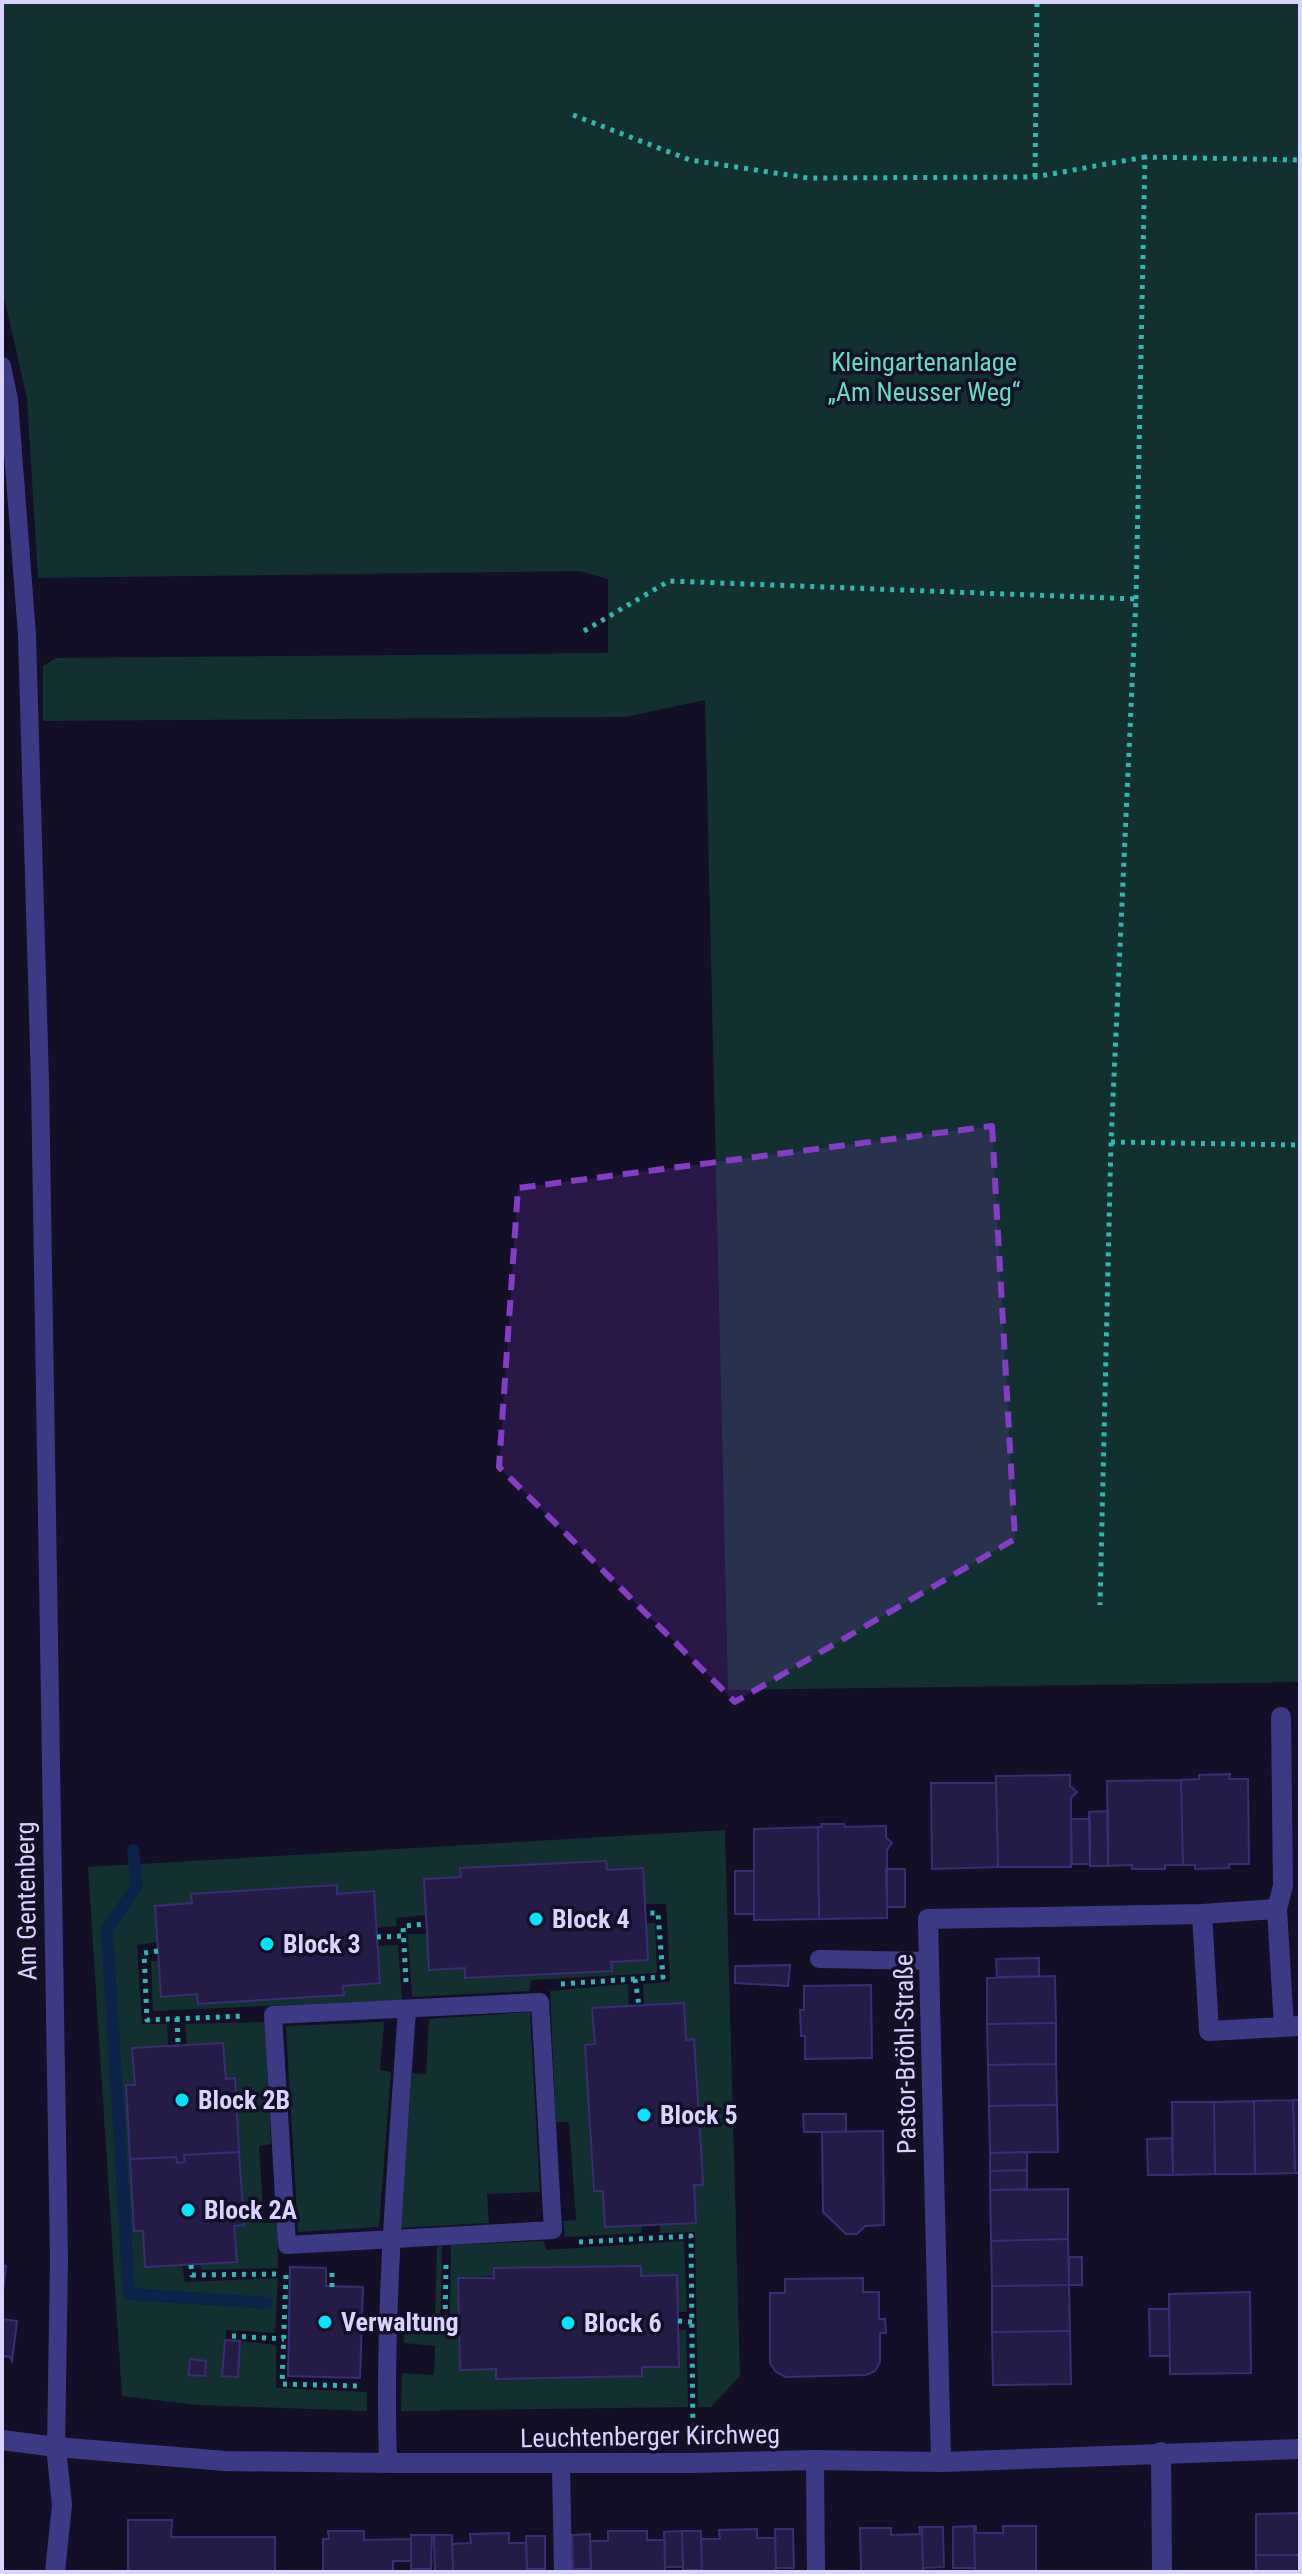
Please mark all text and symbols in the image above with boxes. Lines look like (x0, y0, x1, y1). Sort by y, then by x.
park label: Kleingartenanlage „Am Neusser Weg“ (828, 347, 1021, 407)
street label: Am Gentenberg (10, 1821, 42, 1981)
place label: Block 4 (552, 1904, 630, 1934)
marker: Block 4 (527, 1910, 545, 1928)
place label: Block 3 (283, 1929, 361, 1959)
marker: Block 3 (258, 1935, 276, 1953)
street label: Pastor-Bröhl-Straße (888, 1954, 922, 2154)
place label: Block 2B (198, 2085, 290, 2115)
marker: Block 2B (173, 2091, 191, 2109)
place label: Block 5 (660, 2100, 738, 2130)
marker: Block 5 (635, 2106, 653, 2124)
place label: Block 2A (204, 2195, 298, 2225)
marker: Block 2A (179, 2201, 197, 2219)
place label: Verwaltung (341, 2307, 459, 2337)
place label: Block 6 (584, 2308, 662, 2338)
marker: Verwaltung (316, 2313, 334, 2331)
marker: Block 6 (559, 2314, 577, 2332)
street label: Leuchtenberger Kirchweg (520, 2419, 780, 2453)

